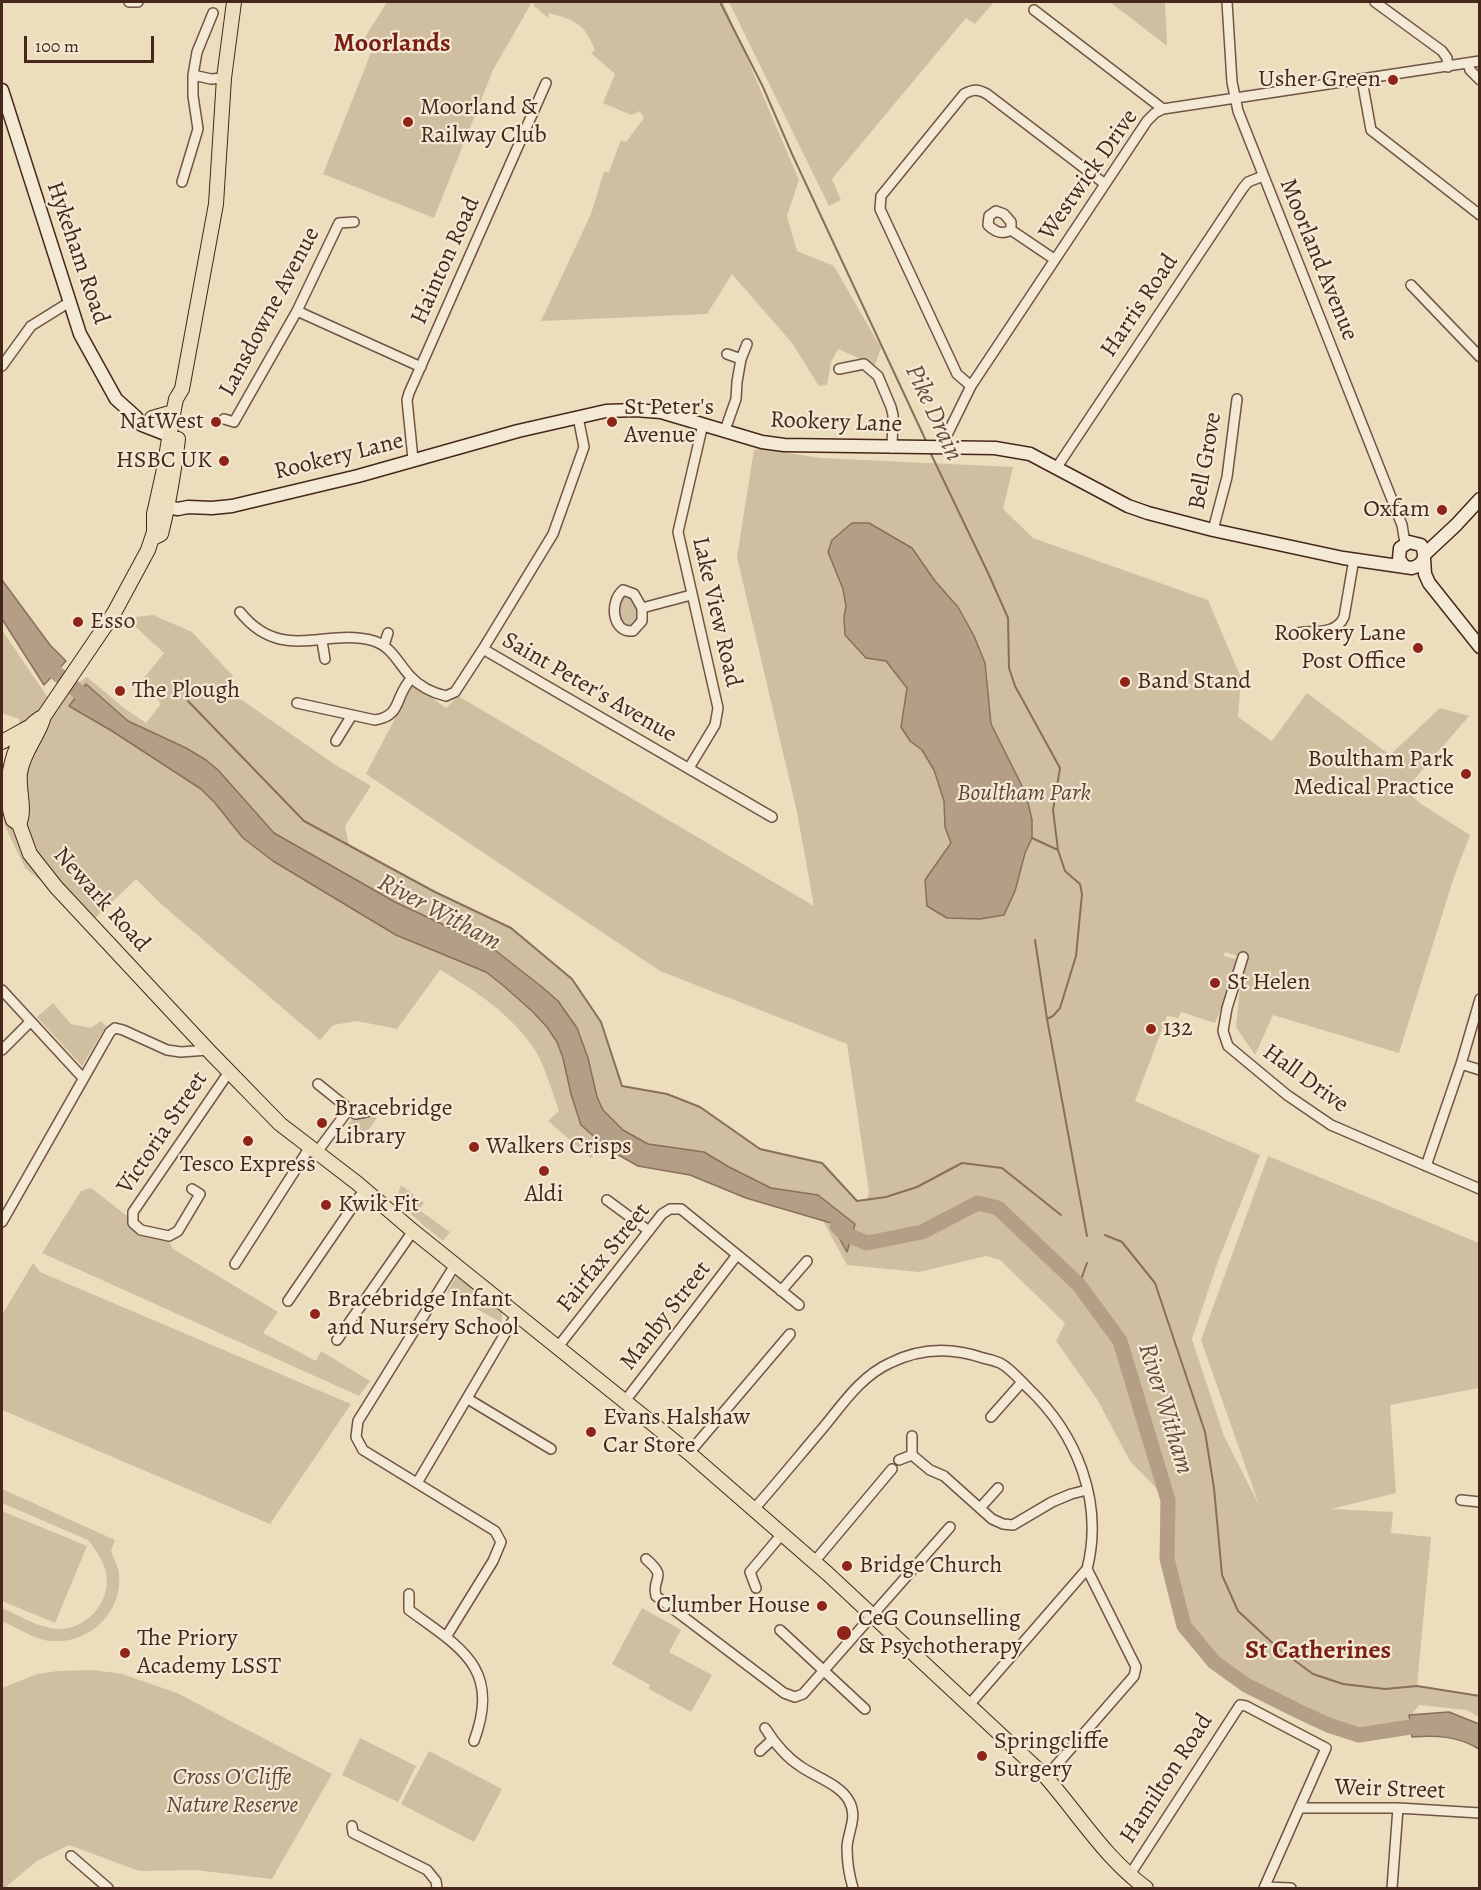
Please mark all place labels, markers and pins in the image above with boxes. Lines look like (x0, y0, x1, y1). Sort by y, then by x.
place label: Usher Green (1258, 66, 1381, 94)
marker: Usher Green (1386, 73, 1400, 87)
place label: Moorland & Railway Club (420, 94, 547, 150)
marker: Moorland & Railway Club (401, 115, 415, 129)
place label: St Peter's Avenue (624, 394, 714, 450)
place label: NatWest (119, 408, 204, 436)
marker: NatWest (209, 415, 223, 429)
marker: St Peter's Avenue (605, 415, 619, 429)
place label: HSBC UK (116, 447, 212, 475)
marker: HSBC UK (217, 454, 231, 468)
place label: Oxfam (1363, 496, 1430, 524)
marker: Oxfam (1435, 503, 1449, 517)
place label: Esso (90, 608, 135, 636)
marker: Esso (71, 615, 85, 629)
place label: Rookery Lane Post Office (1274, 620, 1406, 676)
marker: Rookery Lane Post Office (1411, 641, 1425, 655)
place label: Band Stand (1137, 668, 1251, 696)
marker: Band Stand (1118, 675, 1132, 689)
place label: The Plough (132, 677, 240, 705)
marker: The Plough (113, 684, 127, 698)
place label: Boultham Park Medical Practice (1293, 746, 1454, 802)
marker: Boultham Park Medical Practice (1459, 767, 1473, 781)
place label: St Helen (1227, 969, 1311, 997)
marker: St Helen (1208, 976, 1222, 990)
place label: 132 (1163, 1015, 1193, 1043)
marker: 132 (1144, 1022, 1158, 1036)
place label: Bracebridge Library (334, 1095, 453, 1151)
marker: Bracebridge Library (315, 1116, 329, 1130)
place label: Walkers Crisps (486, 1133, 632, 1161)
marker: Tesco Express (241, 1134, 255, 1148)
marker: Walkers Crisps (467, 1140, 481, 1154)
place label: Tesco Express (180, 1151, 316, 1179)
marker: Aldi (537, 1164, 551, 1178)
place label: Aldi (524, 1181, 564, 1209)
place label: Kwik Fit (338, 1191, 419, 1219)
marker: Kwik Fit (319, 1198, 333, 1212)
place label: Bracebridge Infant and Nursery School (327, 1286, 519, 1342)
marker: Bracebridge Infant and Nursery School (308, 1307, 322, 1321)
place label: Evans Halshaw Car Store (603, 1404, 750, 1460)
marker: Evans Halshaw Car Store (584, 1425, 598, 1439)
place label: Bridge Church (859, 1552, 1002, 1580)
marker: Bridge Church (840, 1559, 854, 1573)
place label: Clumber House (656, 1592, 810, 1620)
marker: Clumber House (815, 1599, 829, 1613)
place label: CeG Counselling & Psychotherapy (858, 1605, 1022, 1661)
marker: CeG Counselling & Psychotherapy (835, 1624, 853, 1642)
place label: The Priory Academy LSST (137, 1625, 281, 1681)
marker: The Priory Academy LSST (118, 1646, 132, 1660)
place label: Springcliffe Surgery (994, 1728, 1109, 1784)
marker: Springcliffe Surgery (975, 1749, 989, 1763)

